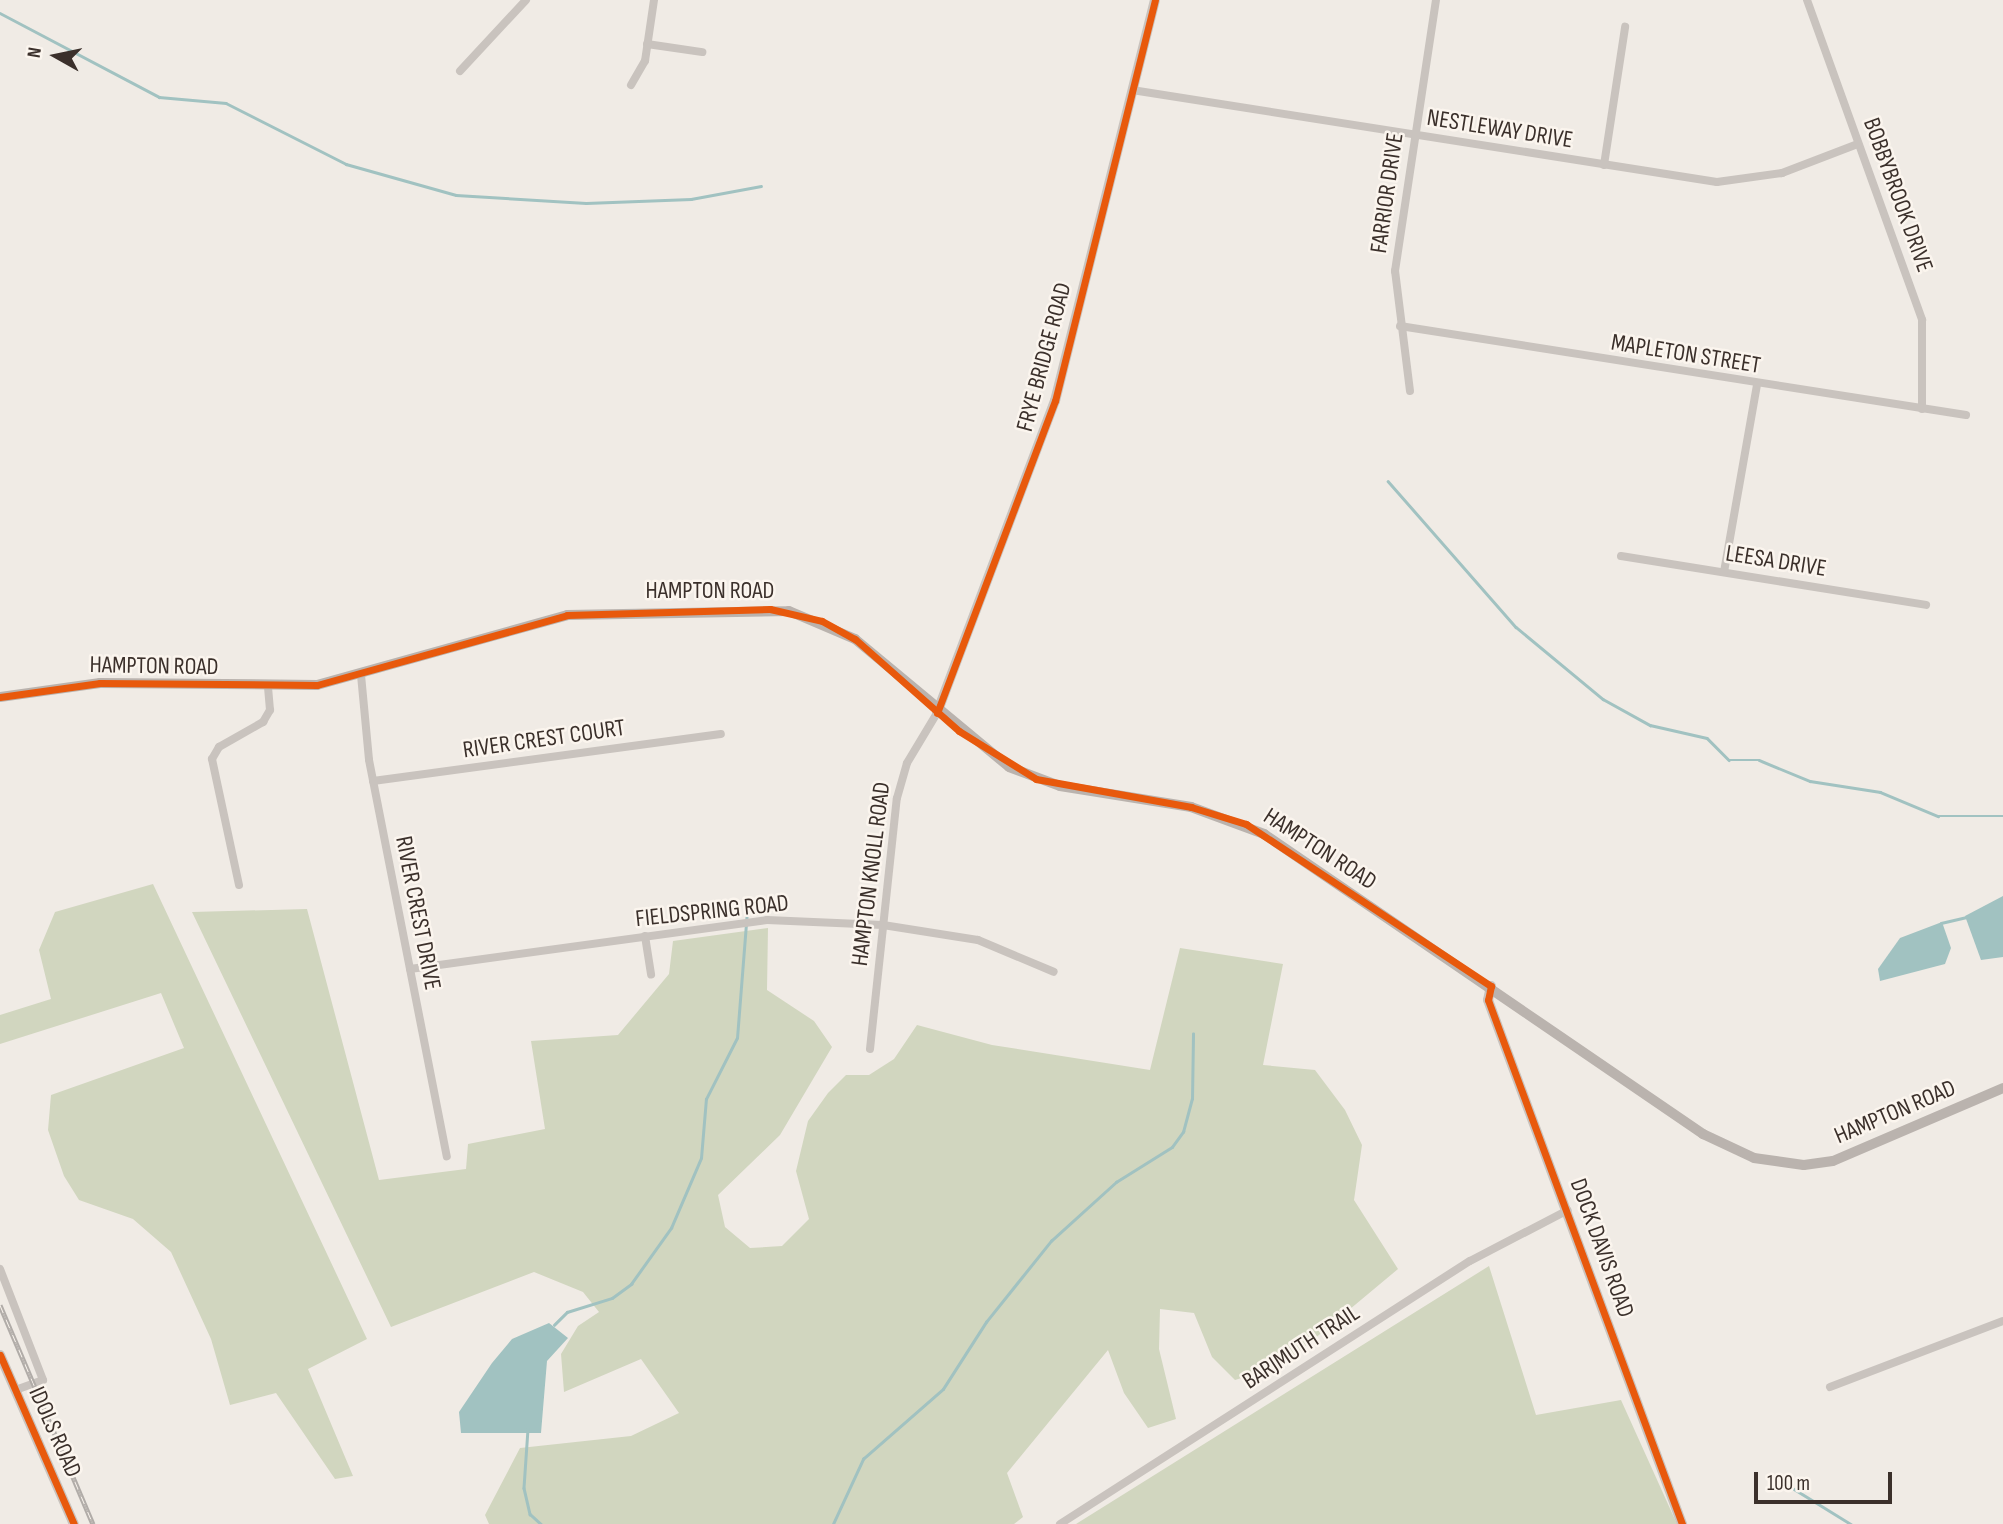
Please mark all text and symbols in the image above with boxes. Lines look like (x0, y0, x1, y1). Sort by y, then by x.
north arrow (21, 21, 91, 91)
text: N (23, 46, 47, 59)
street label: NESTLEWAY DRIVE (1425, 103, 1575, 155)
street label: BOBBYBROOK DRIVE (1857, 114, 1939, 276)
street label: FARRIOR DRIVE (1364, 131, 1410, 255)
street label: FRYE BRIDGE ROAD (1010, 279, 1078, 435)
street label: MAPLETON STREET (1609, 328, 1763, 380)
street label: LEESA DRIVE (1724, 539, 1828, 583)
street label: HAMPTON ROAD (646, 577, 774, 605)
street label: HAMPTON ROAD (89, 650, 219, 682)
street label: RIVER CREST COURT (461, 713, 627, 765)
street label: HAMPTON KNOLL ROAD (845, 780, 897, 968)
street label: HAMPTON ROAD (1258, 802, 1382, 896)
street label: RIVER CREST DRIVE (389, 834, 447, 992)
street label: FIELDSPRING ROAD (634, 889, 790, 933)
street label: HAMPTON ROAD (1830, 1074, 1960, 1150)
street label: DOCK DAVIS ROAD (1564, 1175, 1640, 1321)
street label: BARJMUTH TRAIL (1237, 1299, 1365, 1395)
street label: IDOLS ROAD (22, 1382, 88, 1482)
scale bar (1758, 1458, 1896, 1502)
text: 100 m (1767, 1471, 1810, 1496)

